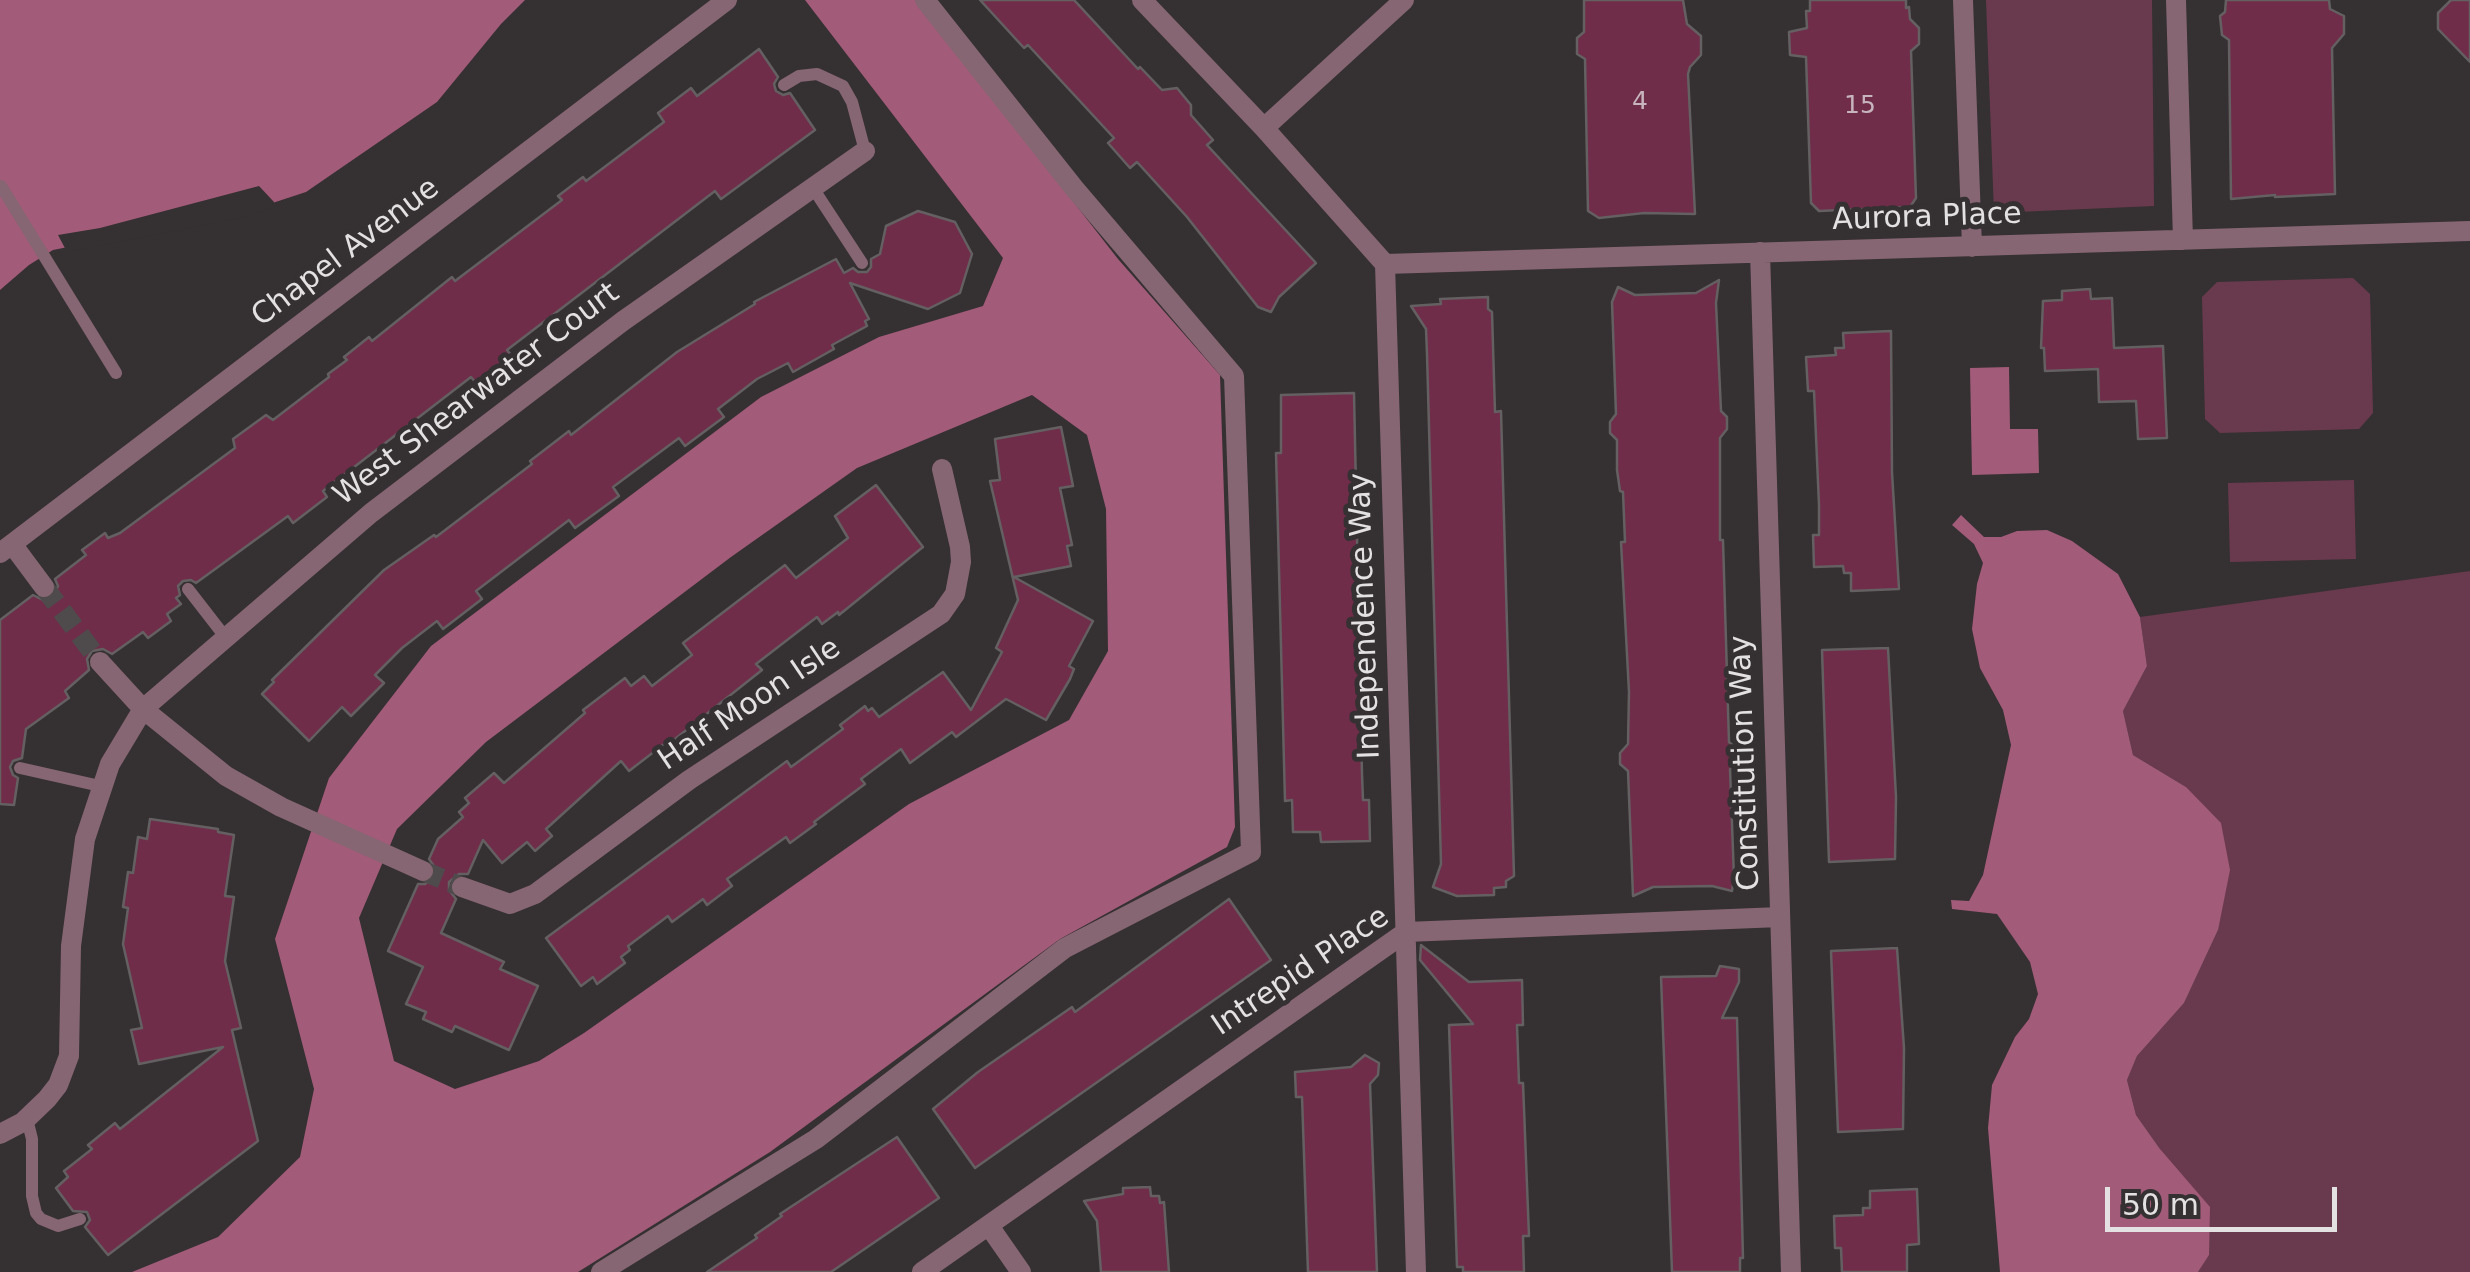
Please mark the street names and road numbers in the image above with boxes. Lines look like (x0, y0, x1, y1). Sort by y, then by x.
street label: Chapel Avenue (245, 171, 447, 335)
street label: Aurora Place (1832, 197, 2022, 239)
street label: West Shearwater Court (327, 276, 627, 514)
street label: Independence Way (1343, 472, 1389, 760)
street label: Half Moon Isle (652, 631, 848, 779)
street label: Constitution Way (1724, 635, 1768, 891)
street label: Intrepid Place (1206, 900, 1396, 1044)

